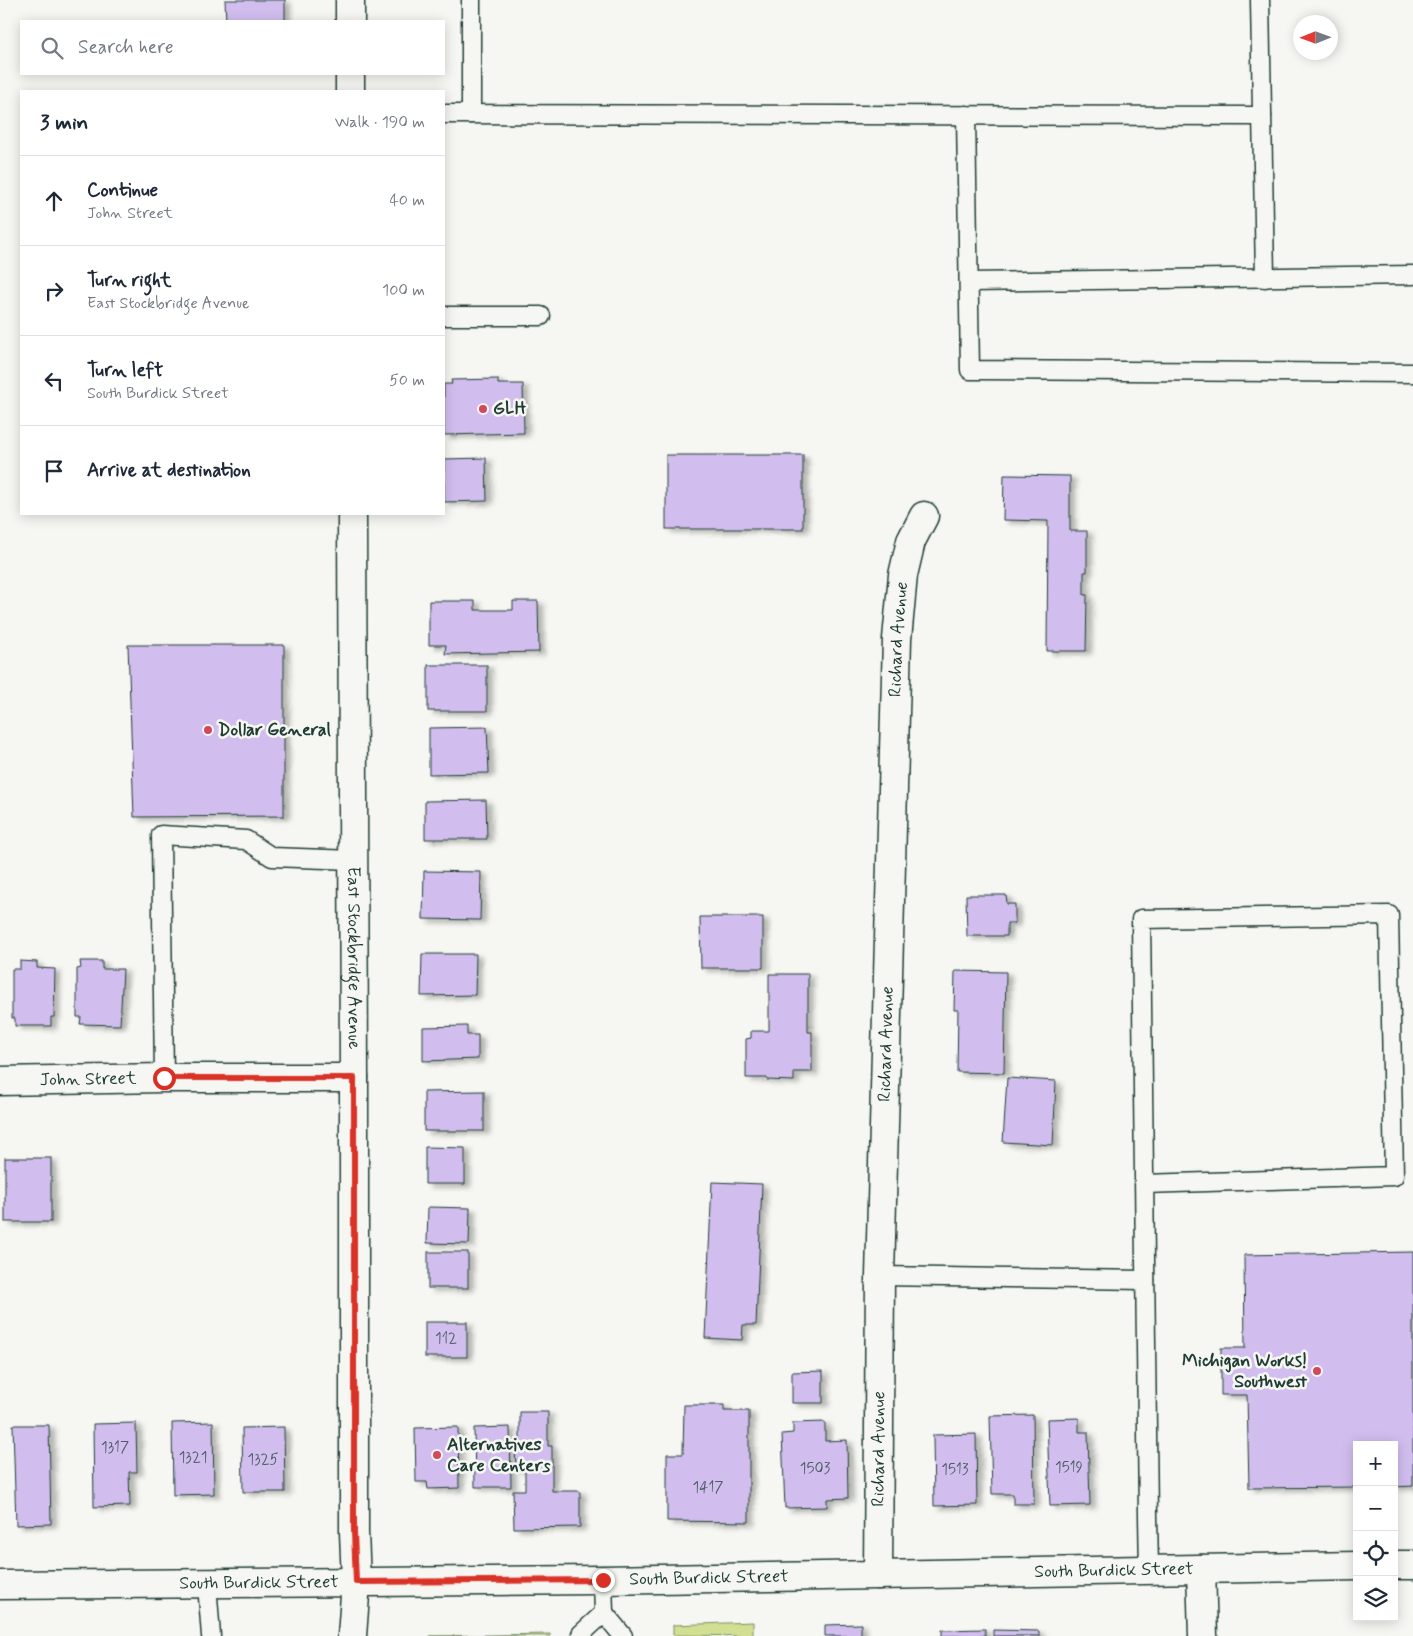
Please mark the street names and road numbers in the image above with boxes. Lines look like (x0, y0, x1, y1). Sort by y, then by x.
street label: Richard Avenue (883, 581, 914, 697)
street label: East Stockbridge Avenue (340, 866, 366, 1050)
street label: Richard Avenue (873, 986, 900, 1102)
street label: John Street (39, 1066, 137, 1092)
street label: Richard Avenue (866, 1391, 891, 1507)
street label: South Burdick Street (1034, 1557, 1194, 1584)
street label: South Burdick Street (629, 1565, 789, 1592)
street label: South Burdick Street (179, 1570, 339, 1596)

